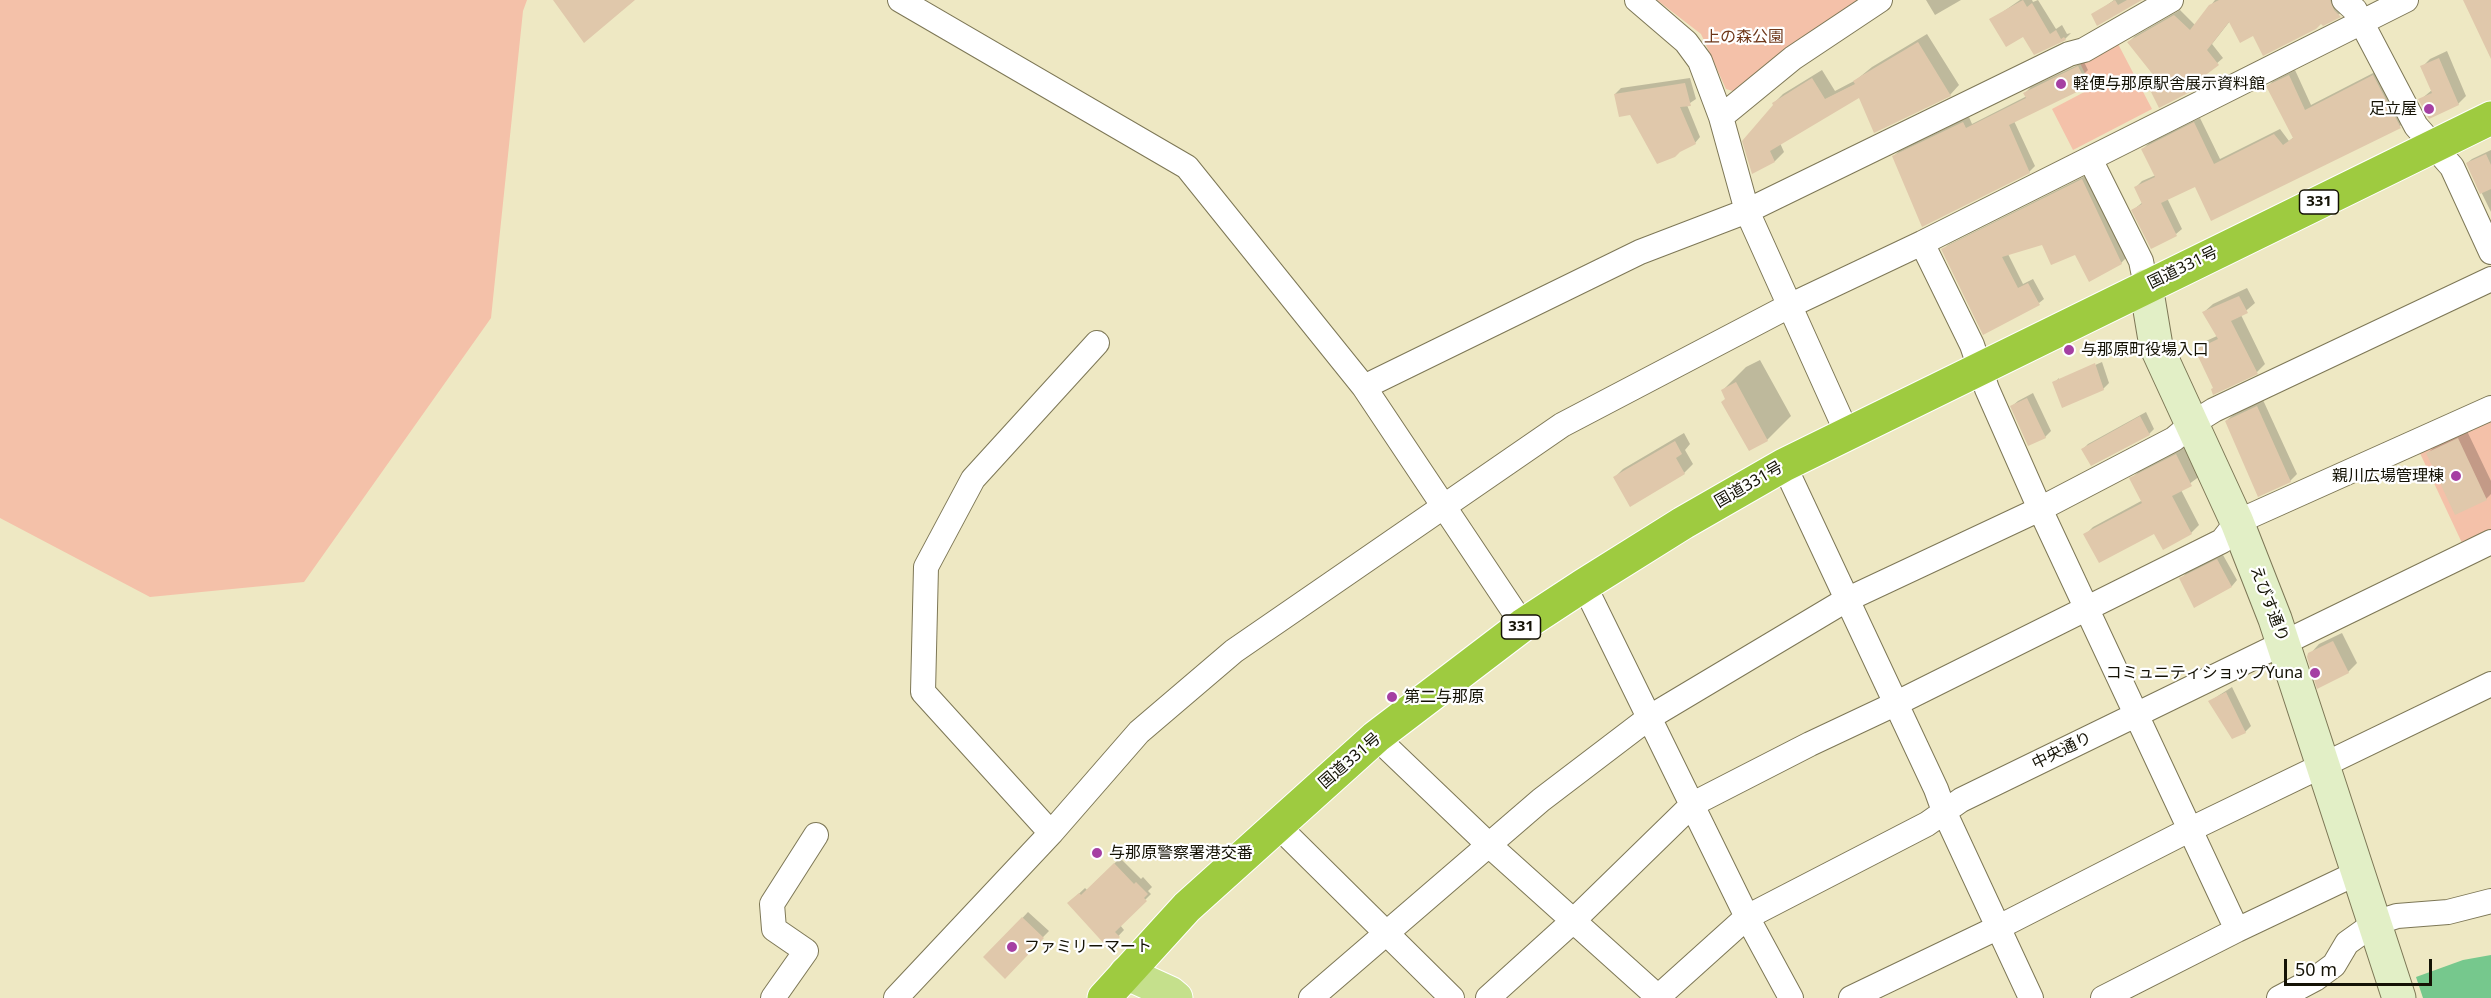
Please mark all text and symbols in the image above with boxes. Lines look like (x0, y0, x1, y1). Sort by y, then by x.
park label: 上の森公園 (1704, 27, 1784, 47)
place label: 軽便与那原駅舎展示資料館 (2073, 74, 2265, 94)
marker: 軽便与那原駅舎展示資料館 (2054, 77, 2068, 91)
place label: 足立屋 (2369, 99, 2417, 119)
marker: 足立屋 (2422, 102, 2436, 116)
road number: 331 (2300, 190, 2338, 214)
street label: 国道331号 (2145, 243, 2221, 293)
place label: 与那原町役場入口 (2081, 340, 2209, 360)
marker: 与那原町役場入口 (2062, 343, 2076, 357)
street label: 国道331号 (1712, 458, 1786, 512)
place label: 親川広場管理棟 (2332, 466, 2444, 486)
marker: 親川広場管理棟 (2449, 469, 2463, 483)
street label: えびす通り (2246, 563, 2292, 645)
road number: 331 (1502, 615, 1540, 639)
place label: コミュニティショップYuna (2106, 663, 2303, 683)
marker: コミュニティショップYuna (2308, 666, 2322, 680)
place label: 第二与那原 (1404, 687, 1484, 707)
marker: 第二与那原 (1385, 690, 1399, 704)
street label: 中央通り (2029, 728, 2095, 774)
street label: 国道331号 (1315, 729, 1385, 793)
place label: 与那原警察署港交番 (1109, 843, 1253, 863)
marker: 与那原警察署港交番 (1090, 846, 1104, 860)
place label: ファミリーマート (1024, 937, 1152, 957)
marker: ファミリーマート (1005, 940, 1019, 954)
scale bar (2287, 947, 2436, 985)
text: 50 m (2295, 957, 2337, 981)

